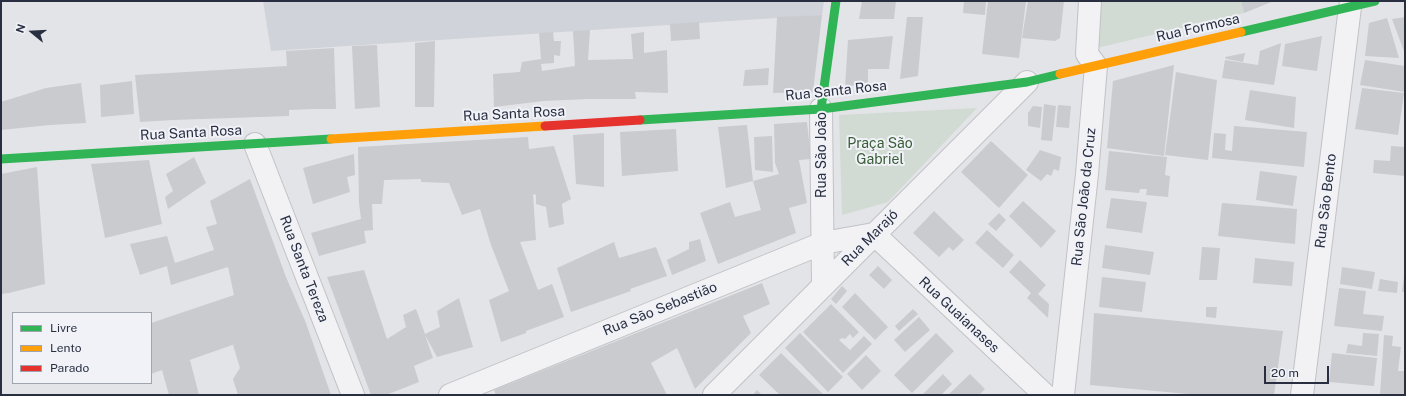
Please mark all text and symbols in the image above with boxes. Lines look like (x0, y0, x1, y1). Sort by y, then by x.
street label: Rua Formosa (1155, 10, 1241, 46)
north arrow (12, 12, 52, 52)
text: N (14, 22, 28, 34)
street label: Rua Santa Rosa (784, 77, 888, 105)
street label: Rua Santa Rosa (463, 103, 565, 125)
street label: Rua São João (814, 112, 830, 198)
street label: Rua Santa Rosa (140, 122, 242, 144)
street label: Rua São João da Cruz (1068, 127, 1100, 267)
park label: Praça São Gabriel (847, 136, 913, 168)
street label: Rua São Bento (1312, 153, 1340, 249)
street label: Rua Marajó (838, 206, 902, 270)
street label: Rua Santa Tereza (276, 213, 332, 325)
street label: Rua Guaianases (915, 273, 1003, 357)
street label: Rua São Sebastião (600, 278, 720, 340)
legend (12, 312, 152, 384)
text: Livre (50, 321, 77, 335)
text: Lento (50, 341, 81, 355)
scale bar (1266, 358, 1331, 384)
text: Parado (50, 361, 89, 375)
text: 20 m (1271, 366, 1299, 380)

